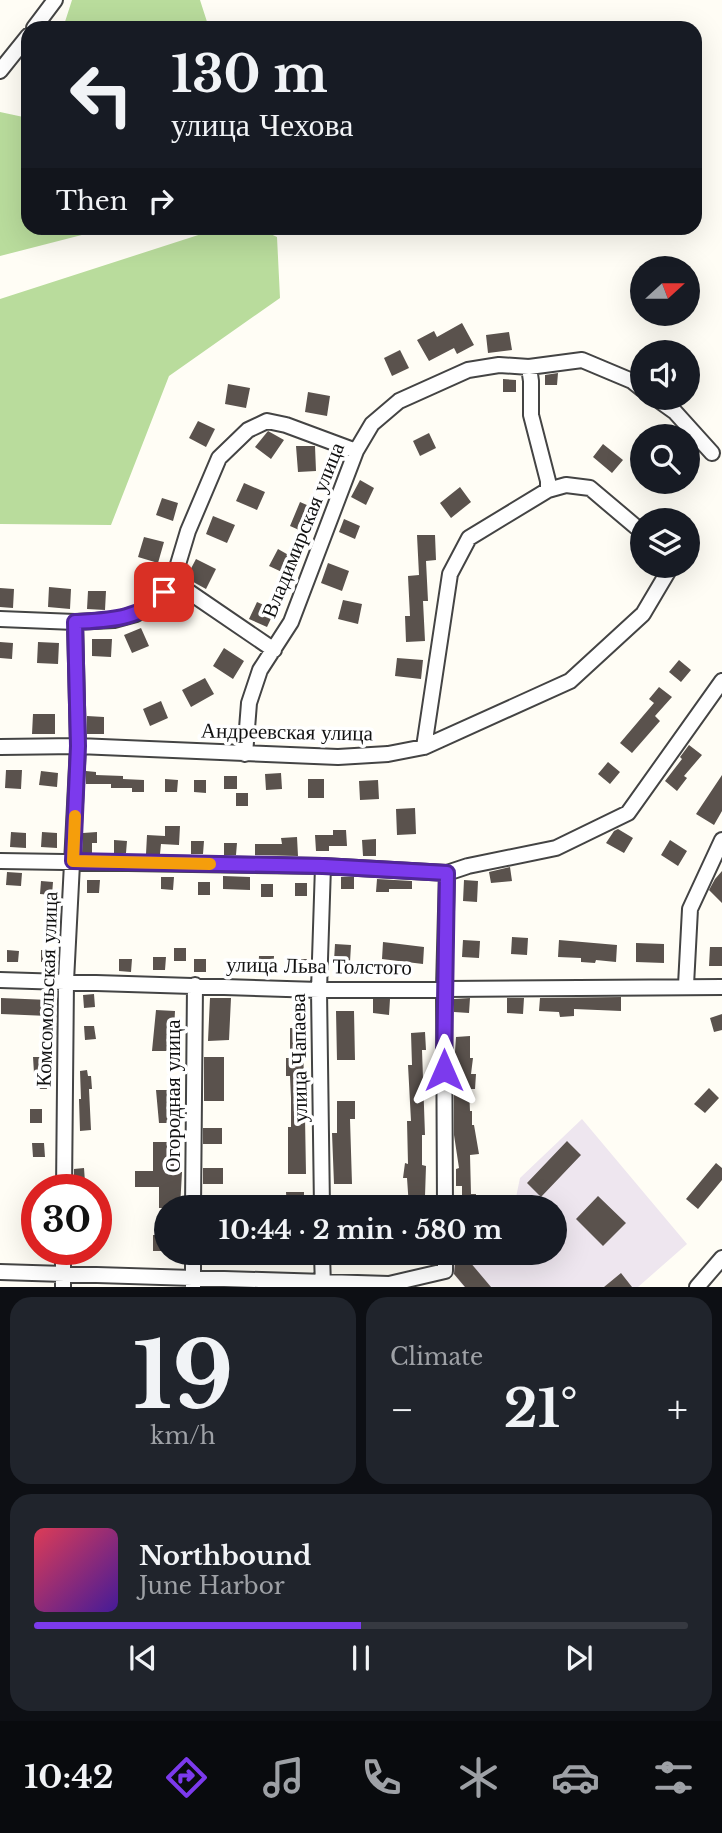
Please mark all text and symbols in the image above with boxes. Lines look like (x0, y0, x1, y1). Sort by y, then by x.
text: 130 m (171, 44, 328, 105)
icon: left (56, 49, 147, 140)
text: улица Чехова (171, 105, 353, 145)
icon: right (142, 182, 180, 220)
text: Then (56, 185, 128, 217)
north arrow (630, 256, 700, 326)
map controls (630, 256, 700, 578)
button: sound (630, 340, 700, 410)
button: search (630, 424, 700, 494)
street label: Владимирская улица (256, 438, 350, 621)
button: layers (630, 508, 700, 578)
pin (134, 562, 194, 622)
icon: arrive (145, 573, 183, 611)
street label: Андреевская улица (201, 718, 374, 747)
street label: Комсомольская улица (31, 890, 63, 1087)
street label: улица Льва Толстого (226, 951, 412, 981)
street label: улица Чапаева (285, 992, 313, 1123)
street label: Огородная улица (160, 1019, 186, 1172)
position arrow (407, 1033, 481, 1107)
speed limit sign: 30 (21, 1174, 112, 1265)
text: 10:44 · 2 min · 580 m (219, 1214, 502, 1246)
text: 19 (132, 1320, 234, 1433)
text: Climate (390, 1343, 483, 1371)
text: 21° (504, 1377, 578, 1441)
text: − (390, 1386, 414, 1433)
text: + (667, 1386, 688, 1433)
text: km/h (150, 1422, 216, 1450)
text: Northbound (139, 1540, 311, 1572)
text: June Harbor (139, 1572, 285, 1600)
icon: previous (124, 1639, 162, 1677)
icon: pause (342, 1639, 380, 1677)
icon: next (560, 1639, 598, 1677)
icon: directions (162, 1753, 211, 1802)
icon: music (259, 1753, 308, 1802)
icon: phone (357, 1753, 406, 1802)
icon: climate (454, 1753, 503, 1802)
icon: car (551, 1753, 600, 1802)
icon: filters (649, 1753, 698, 1802)
text: 10:42 (24, 1757, 113, 1797)

